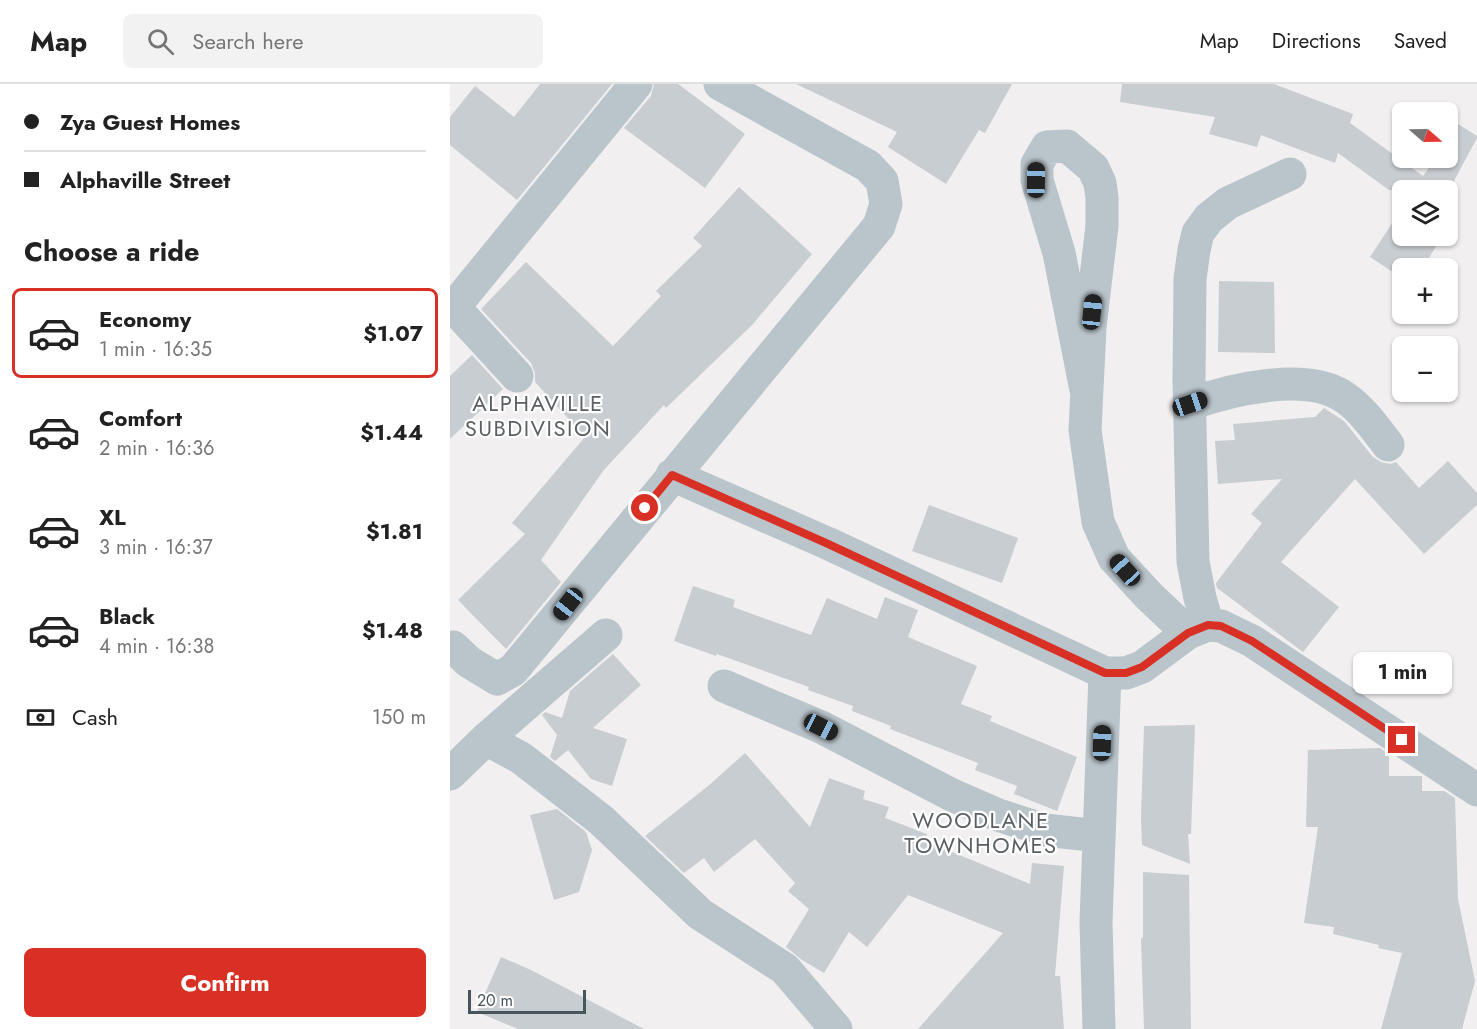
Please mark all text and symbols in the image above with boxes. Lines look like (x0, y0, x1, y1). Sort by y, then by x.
search box (123, 14, 543, 68)
text: Map (30, 21, 87, 62)
icon: search (144, 25, 177, 58)
text: Search here (192, 25, 304, 57)
text: Map (1200, 26, 1239, 56)
text: Directions (1272, 26, 1361, 56)
text: Saved (1394, 26, 1447, 56)
north arrow (1392, 102, 1458, 168)
map controls (1392, 102, 1458, 402)
text: Zya Guest Homes (60, 106, 240, 138)
car (1027, 162, 1045, 198)
text: Alphaville Street (60, 164, 230, 196)
button: layers (1392, 180, 1458, 246)
text: Choose a ride (24, 232, 199, 271)
button: + (1392, 258, 1458, 324)
car (1081, 293, 1103, 331)
text: Economy (99, 303, 191, 335)
icon: car (27, 306, 81, 360)
text: $1.07 (363, 317, 423, 349)
text: 1 min · 16:35 (99, 335, 212, 364)
button: − (1392, 336, 1458, 402)
district label: ALPHAVILLE SUBDIVISION (465, 387, 611, 444)
car (1170, 390, 1210, 418)
text: Comfort (99, 402, 182, 434)
icon: car (27, 405, 81, 459)
text: $1.44 (360, 416, 423, 448)
text: 2 min · 16:36 (99, 434, 215, 463)
route start (631, 494, 658, 521)
text: XL (99, 501, 126, 533)
icon: car (27, 504, 81, 558)
text: $1.81 (366, 515, 423, 547)
text: 3 min · 16:37 (99, 533, 213, 562)
car (1106, 551, 1144, 589)
car (550, 584, 586, 624)
text: Black (99, 600, 155, 632)
icon: car (27, 603, 81, 657)
text: $1.48 (362, 614, 423, 646)
text: 4 min · 16:38 (99, 632, 214, 661)
callout: 1 min (1352, 653, 1452, 695)
text: 1 min (1378, 658, 1427, 687)
icon: cash (24, 701, 57, 734)
text: Cash (72, 701, 118, 733)
text: 150 m (372, 703, 426, 732)
car (801, 711, 841, 743)
car (1092, 725, 1112, 761)
route end (1388, 726, 1415, 753)
district label: WOODLANE TOWNHOMES (904, 804, 1058, 861)
button: Confirm (24, 948, 426, 1017)
scale bar (468, 987, 586, 1014)
text: 20 m (477, 989, 513, 1012)

